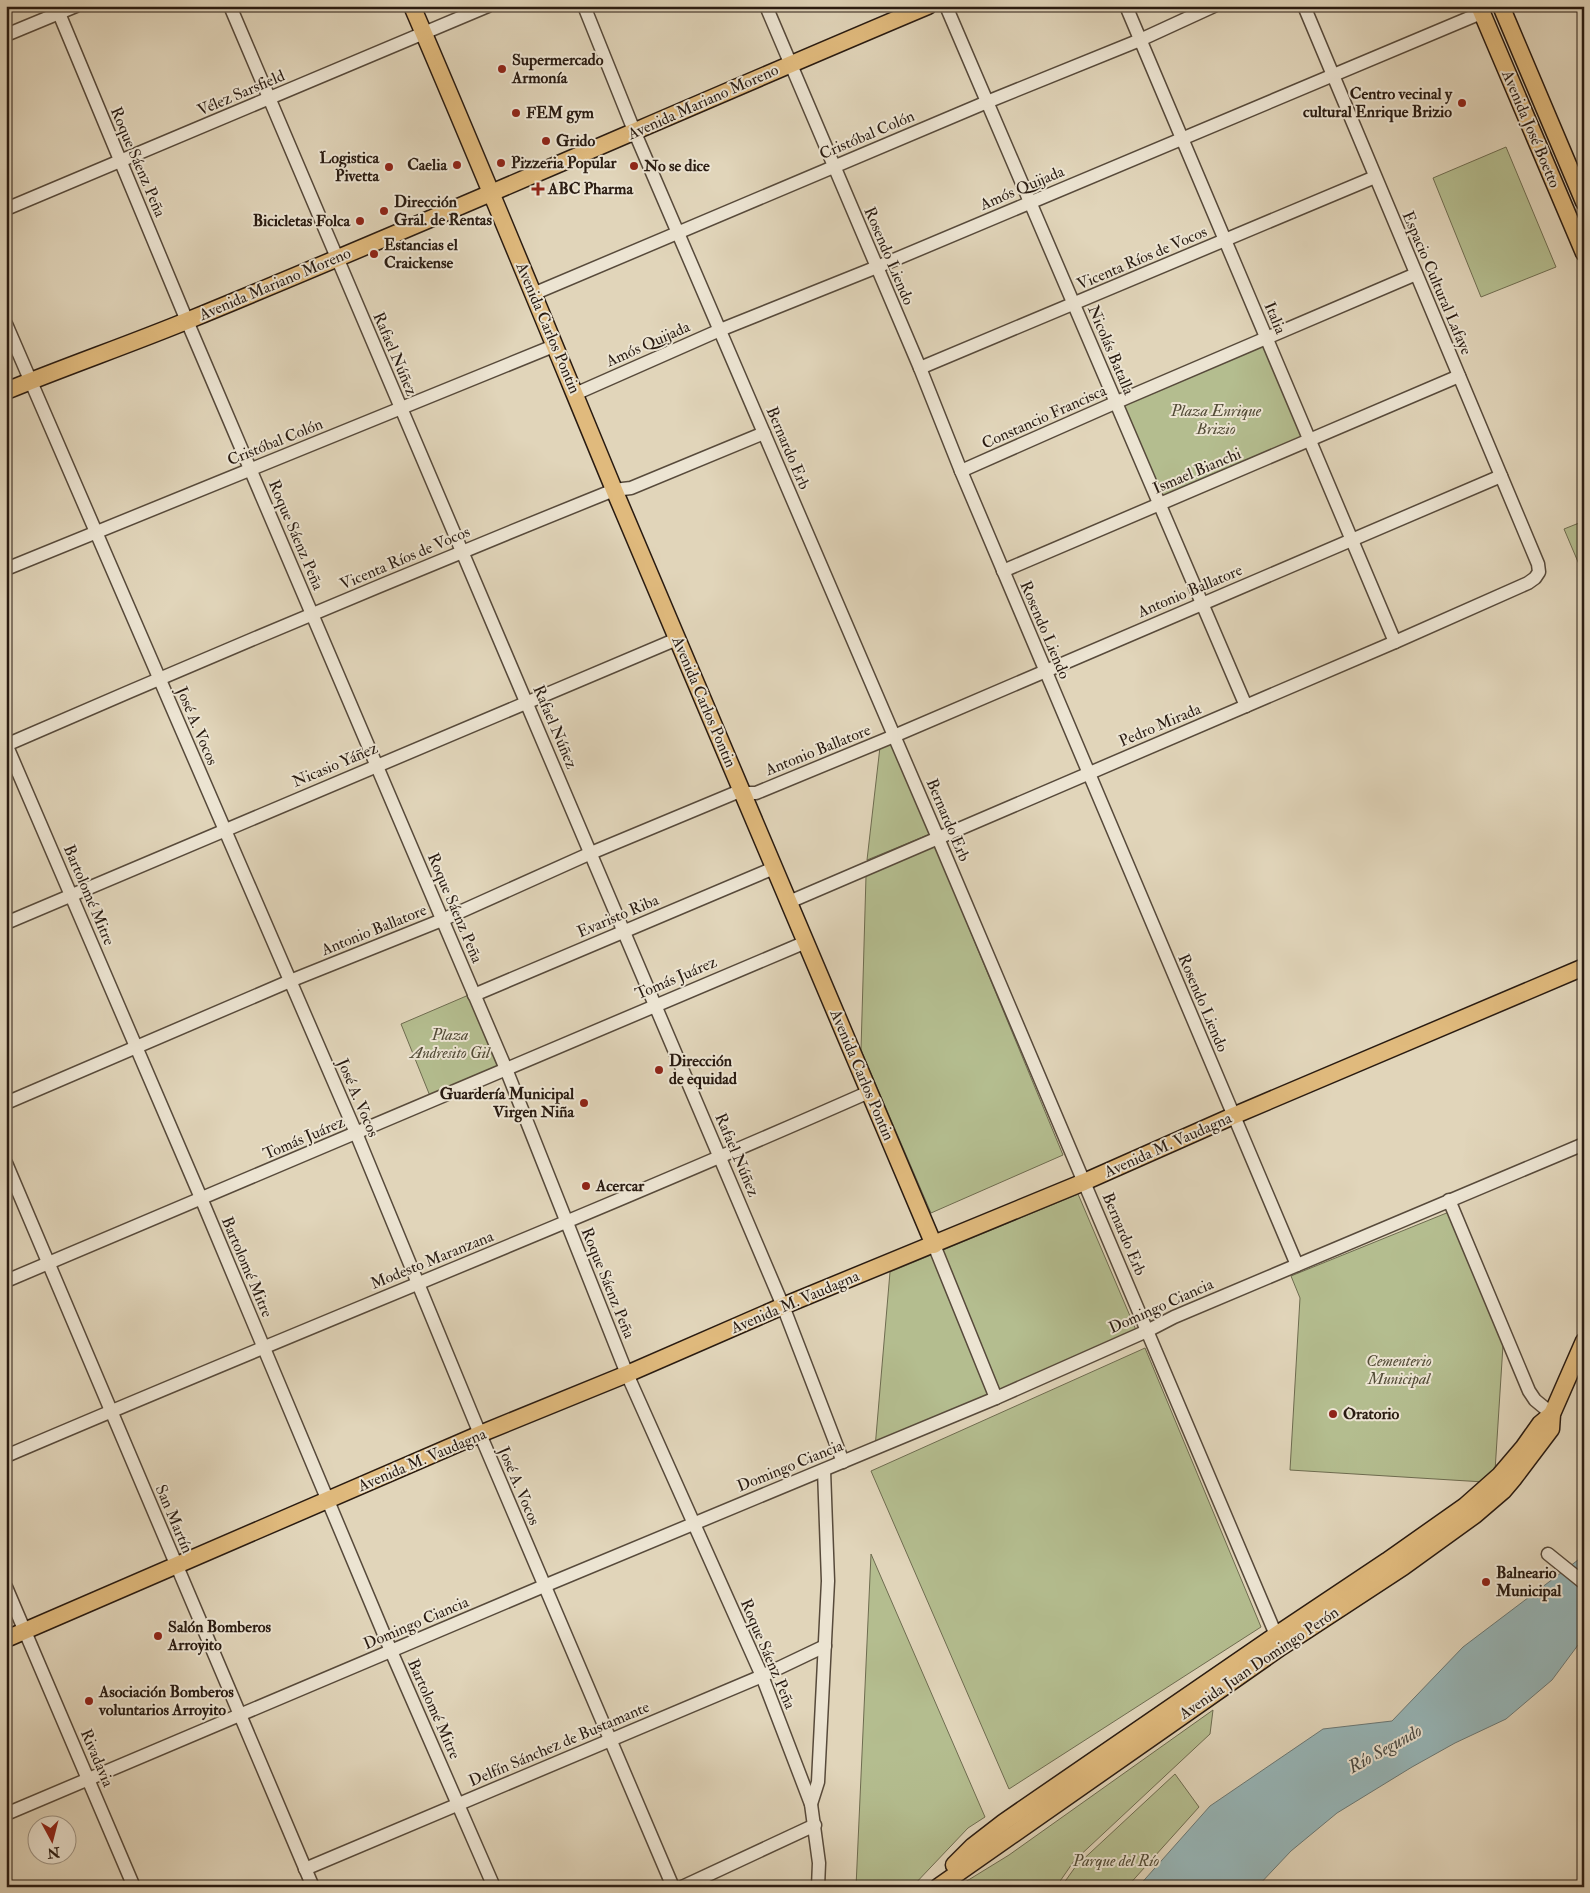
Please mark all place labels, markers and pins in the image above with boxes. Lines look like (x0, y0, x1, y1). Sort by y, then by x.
place label: Supermercado Armonía (511, 50, 604, 88)
marker: Supermercado Armonía (496, 63, 508, 75)
place label: Centro vecinal y cultural Enrique Brizio (1303, 84, 1453, 123)
marker: Centro vecinal y cultural Enrique Brizio (1456, 97, 1468, 109)
place label: FEM gym (526, 103, 594, 124)
marker: FEM gym (510, 107, 522, 119)
place label: Grido (556, 131, 595, 151)
marker: Grido (540, 135, 552, 147)
place label: Logistica Pivetta (320, 148, 379, 186)
place label: Pizzeria Popular (511, 153, 617, 174)
place label: Caelia (407, 155, 447, 175)
place label: No se dice (643, 156, 710, 176)
marker: Pizzeria Popular (495, 157, 507, 169)
marker: Caelia (451, 159, 463, 171)
marker: No se dice (628, 160, 640, 172)
marker: Logistica Pivetta (383, 161, 395, 173)
place label: ABC Pharma (547, 179, 633, 199)
marker: ABC Pharma (532, 183, 544, 195)
place label: Dirección Gral. de Rentas (394, 192, 492, 230)
marker: Dirección Gral. de Rentas (378, 205, 390, 217)
place label: Bicicletas Folca (253, 211, 350, 231)
marker: Bicicletas Folca (354, 215, 366, 227)
place label: Estancias el Craickense (384, 235, 459, 273)
marker: Estancias el Craickense (368, 248, 380, 260)
place label: Dirección de equidad (669, 1051, 737, 1090)
marker: Dirección de equidad (653, 1064, 665, 1076)
place label: Guardería Municipal Virgen Niña (440, 1084, 575, 1123)
marker: Guardería Municipal Virgen Niña (578, 1097, 590, 1109)
place label: Acercar (595, 1176, 645, 1196)
marker: Acercar (580, 1180, 592, 1192)
place label: Oratorio (1343, 1404, 1400, 1424)
marker: Oratorio (1327, 1408, 1339, 1420)
place label: Balneario Municipal (1495, 1563, 1562, 1602)
marker: Balneario Municipal (1480, 1576, 1492, 1588)
place label: Salón Bomberos Arroyito (167, 1617, 271, 1656)
marker: Salón Bomberos Arroyito (152, 1630, 164, 1642)
place label: Asociación Bomberos voluntarios Arroyito (98, 1682, 234, 1721)
marker: Asociación Bomberos voluntarios Arroyito (83, 1695, 95, 1707)

